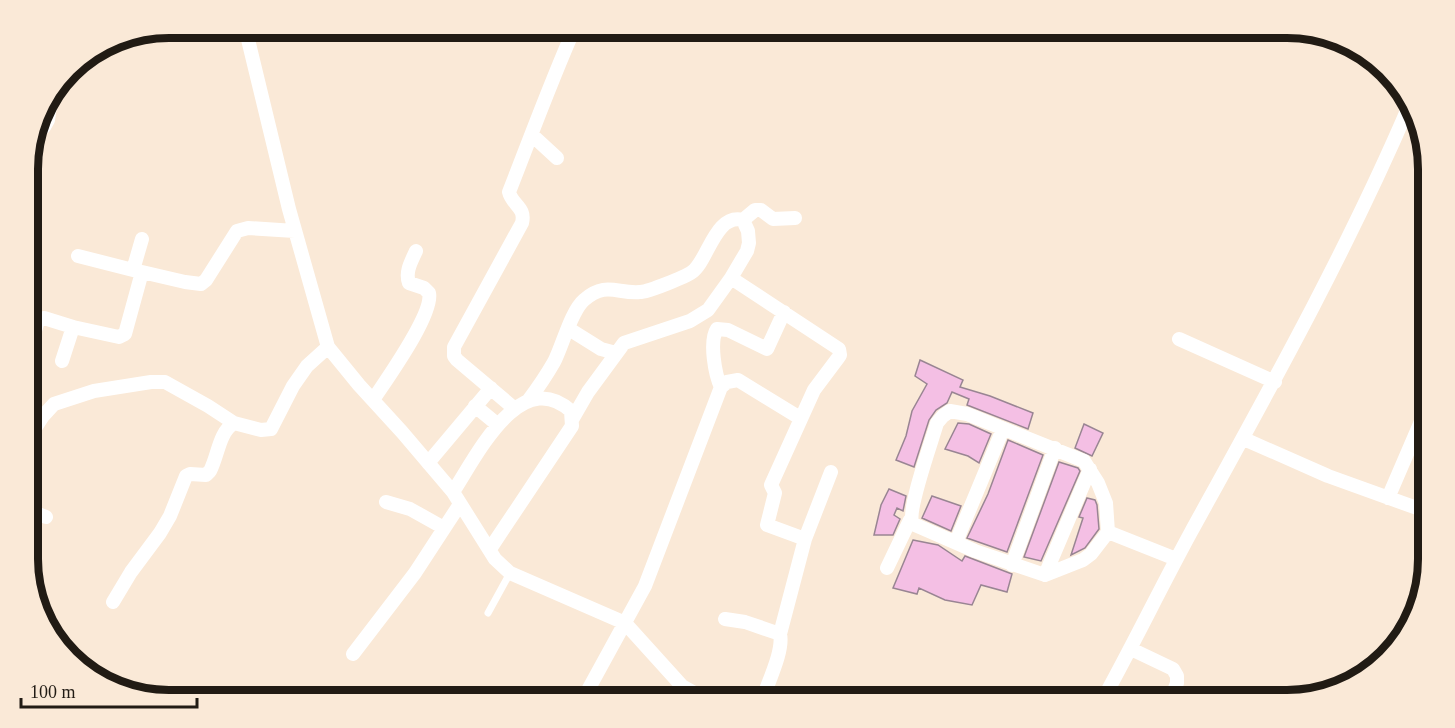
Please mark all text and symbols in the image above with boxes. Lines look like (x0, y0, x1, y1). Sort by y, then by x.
scale bar (21, 671, 196, 709)
text: 100 m (30, 682, 76, 702)

